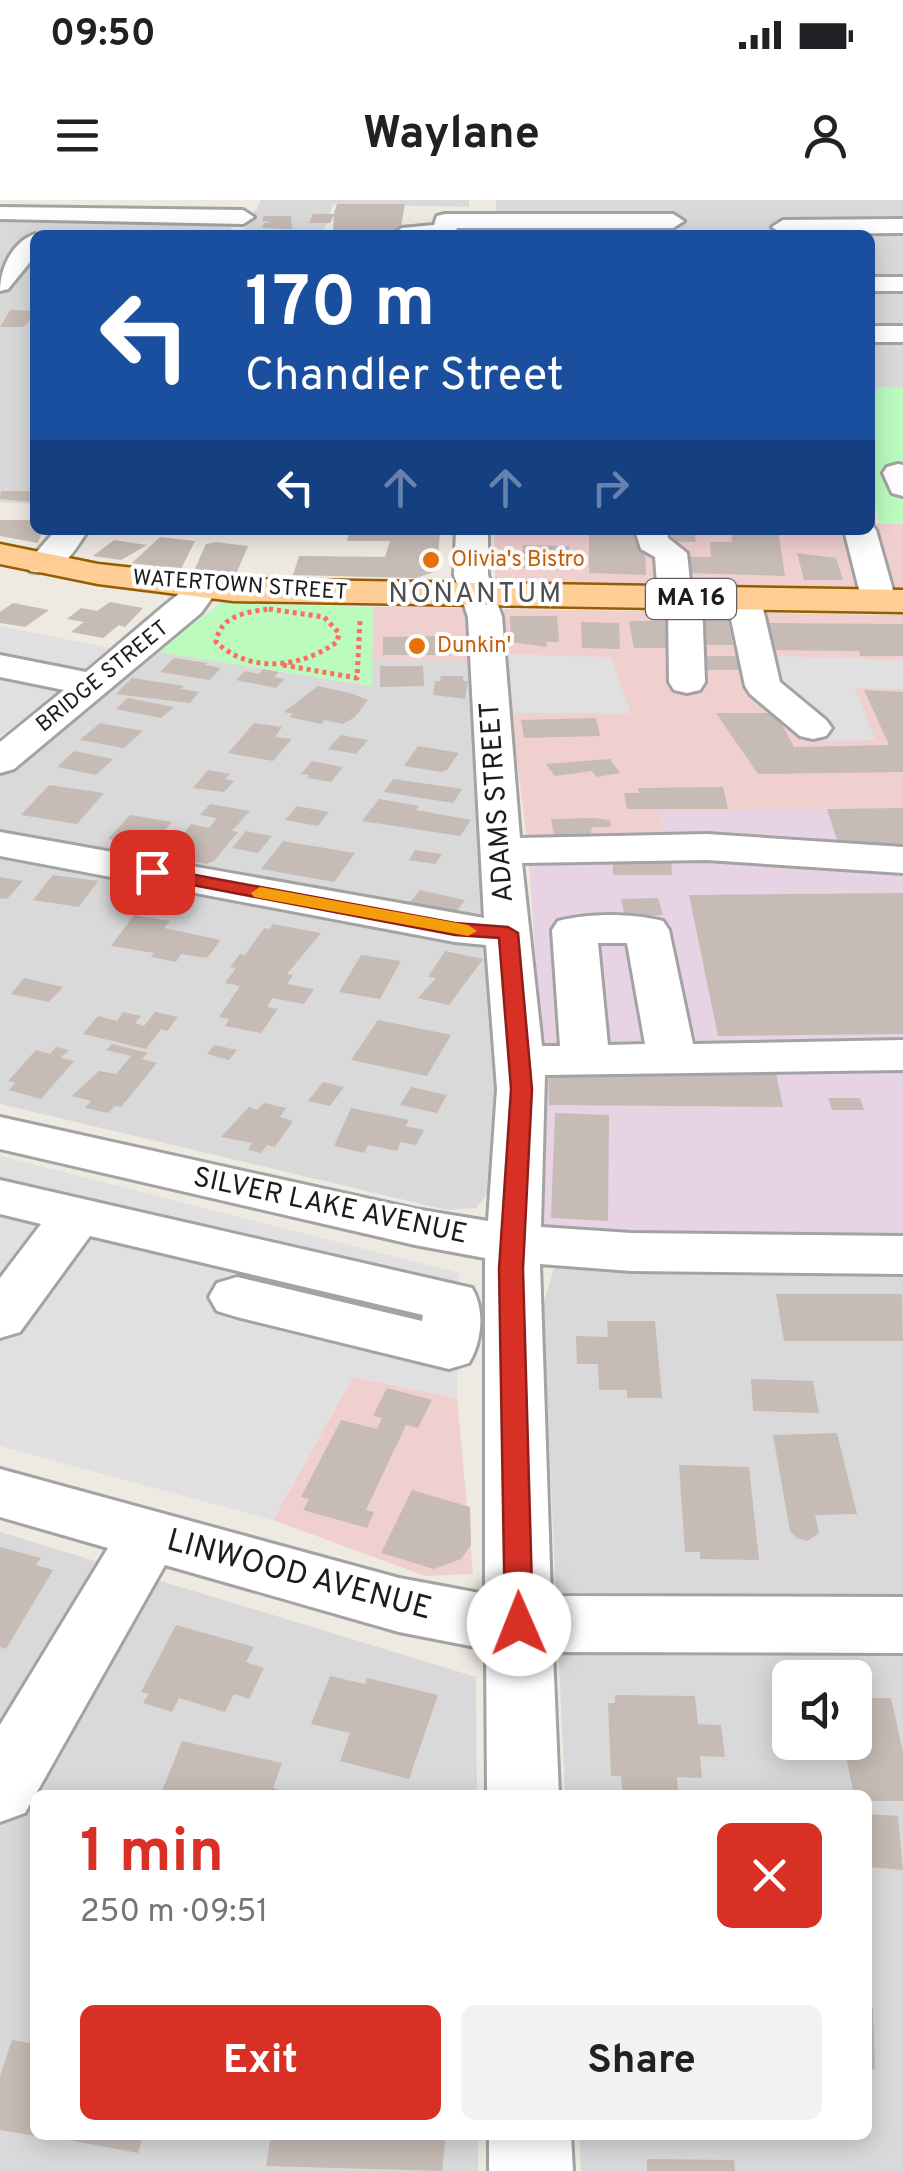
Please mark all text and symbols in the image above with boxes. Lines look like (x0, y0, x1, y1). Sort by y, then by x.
text: 09:50 (50, 11, 156, 60)
text: Waylane (363, 107, 540, 164)
icon: menu (50, 108, 105, 163)
icon: person (798, 108, 853, 163)
text: 170 m (245, 262, 435, 351)
icon: left (80, 270, 210, 400)
text: Chandler Street (245, 349, 564, 406)
icon: left (268, 460, 323, 515)
icon: ahead (373, 460, 428, 515)
icon: ahead (478, 460, 533, 515)
icon: right (583, 460, 638, 515)
place label: Olivia's Bistro (451, 547, 585, 574)
marker: Olivia's Bistro (420, 549, 442, 571)
street label: WATERTOWN STREET (132, 565, 348, 607)
district label: NONANTUM (388, 577, 564, 613)
road number: MA 16 (646, 579, 736, 619)
street label: BRIDGE STREET (31, 615, 175, 739)
place label: Dunkin' (437, 633, 511, 660)
marker: Dunkin' (406, 635, 428, 657)
street label: ADAMS STREET (473, 700, 523, 904)
pin (110, 830, 195, 915)
icon: arrive (125, 845, 180, 900)
street label: SILVER LAKE AVENUE (190, 1160, 470, 1254)
street label: LINWOOD AVENUE (162, 1521, 436, 1631)
position arrow (467, 1572, 571, 1676)
map controls (772, 1660, 872, 1760)
button: sound (772, 1660, 872, 1760)
text: 1 min (80, 1817, 224, 1893)
button: close (717, 1823, 822, 1928)
text: 250 m · 09:51 (80, 1893, 268, 1933)
button: Exit (80, 2005, 441, 2120)
button: Share (461, 2005, 822, 2120)

